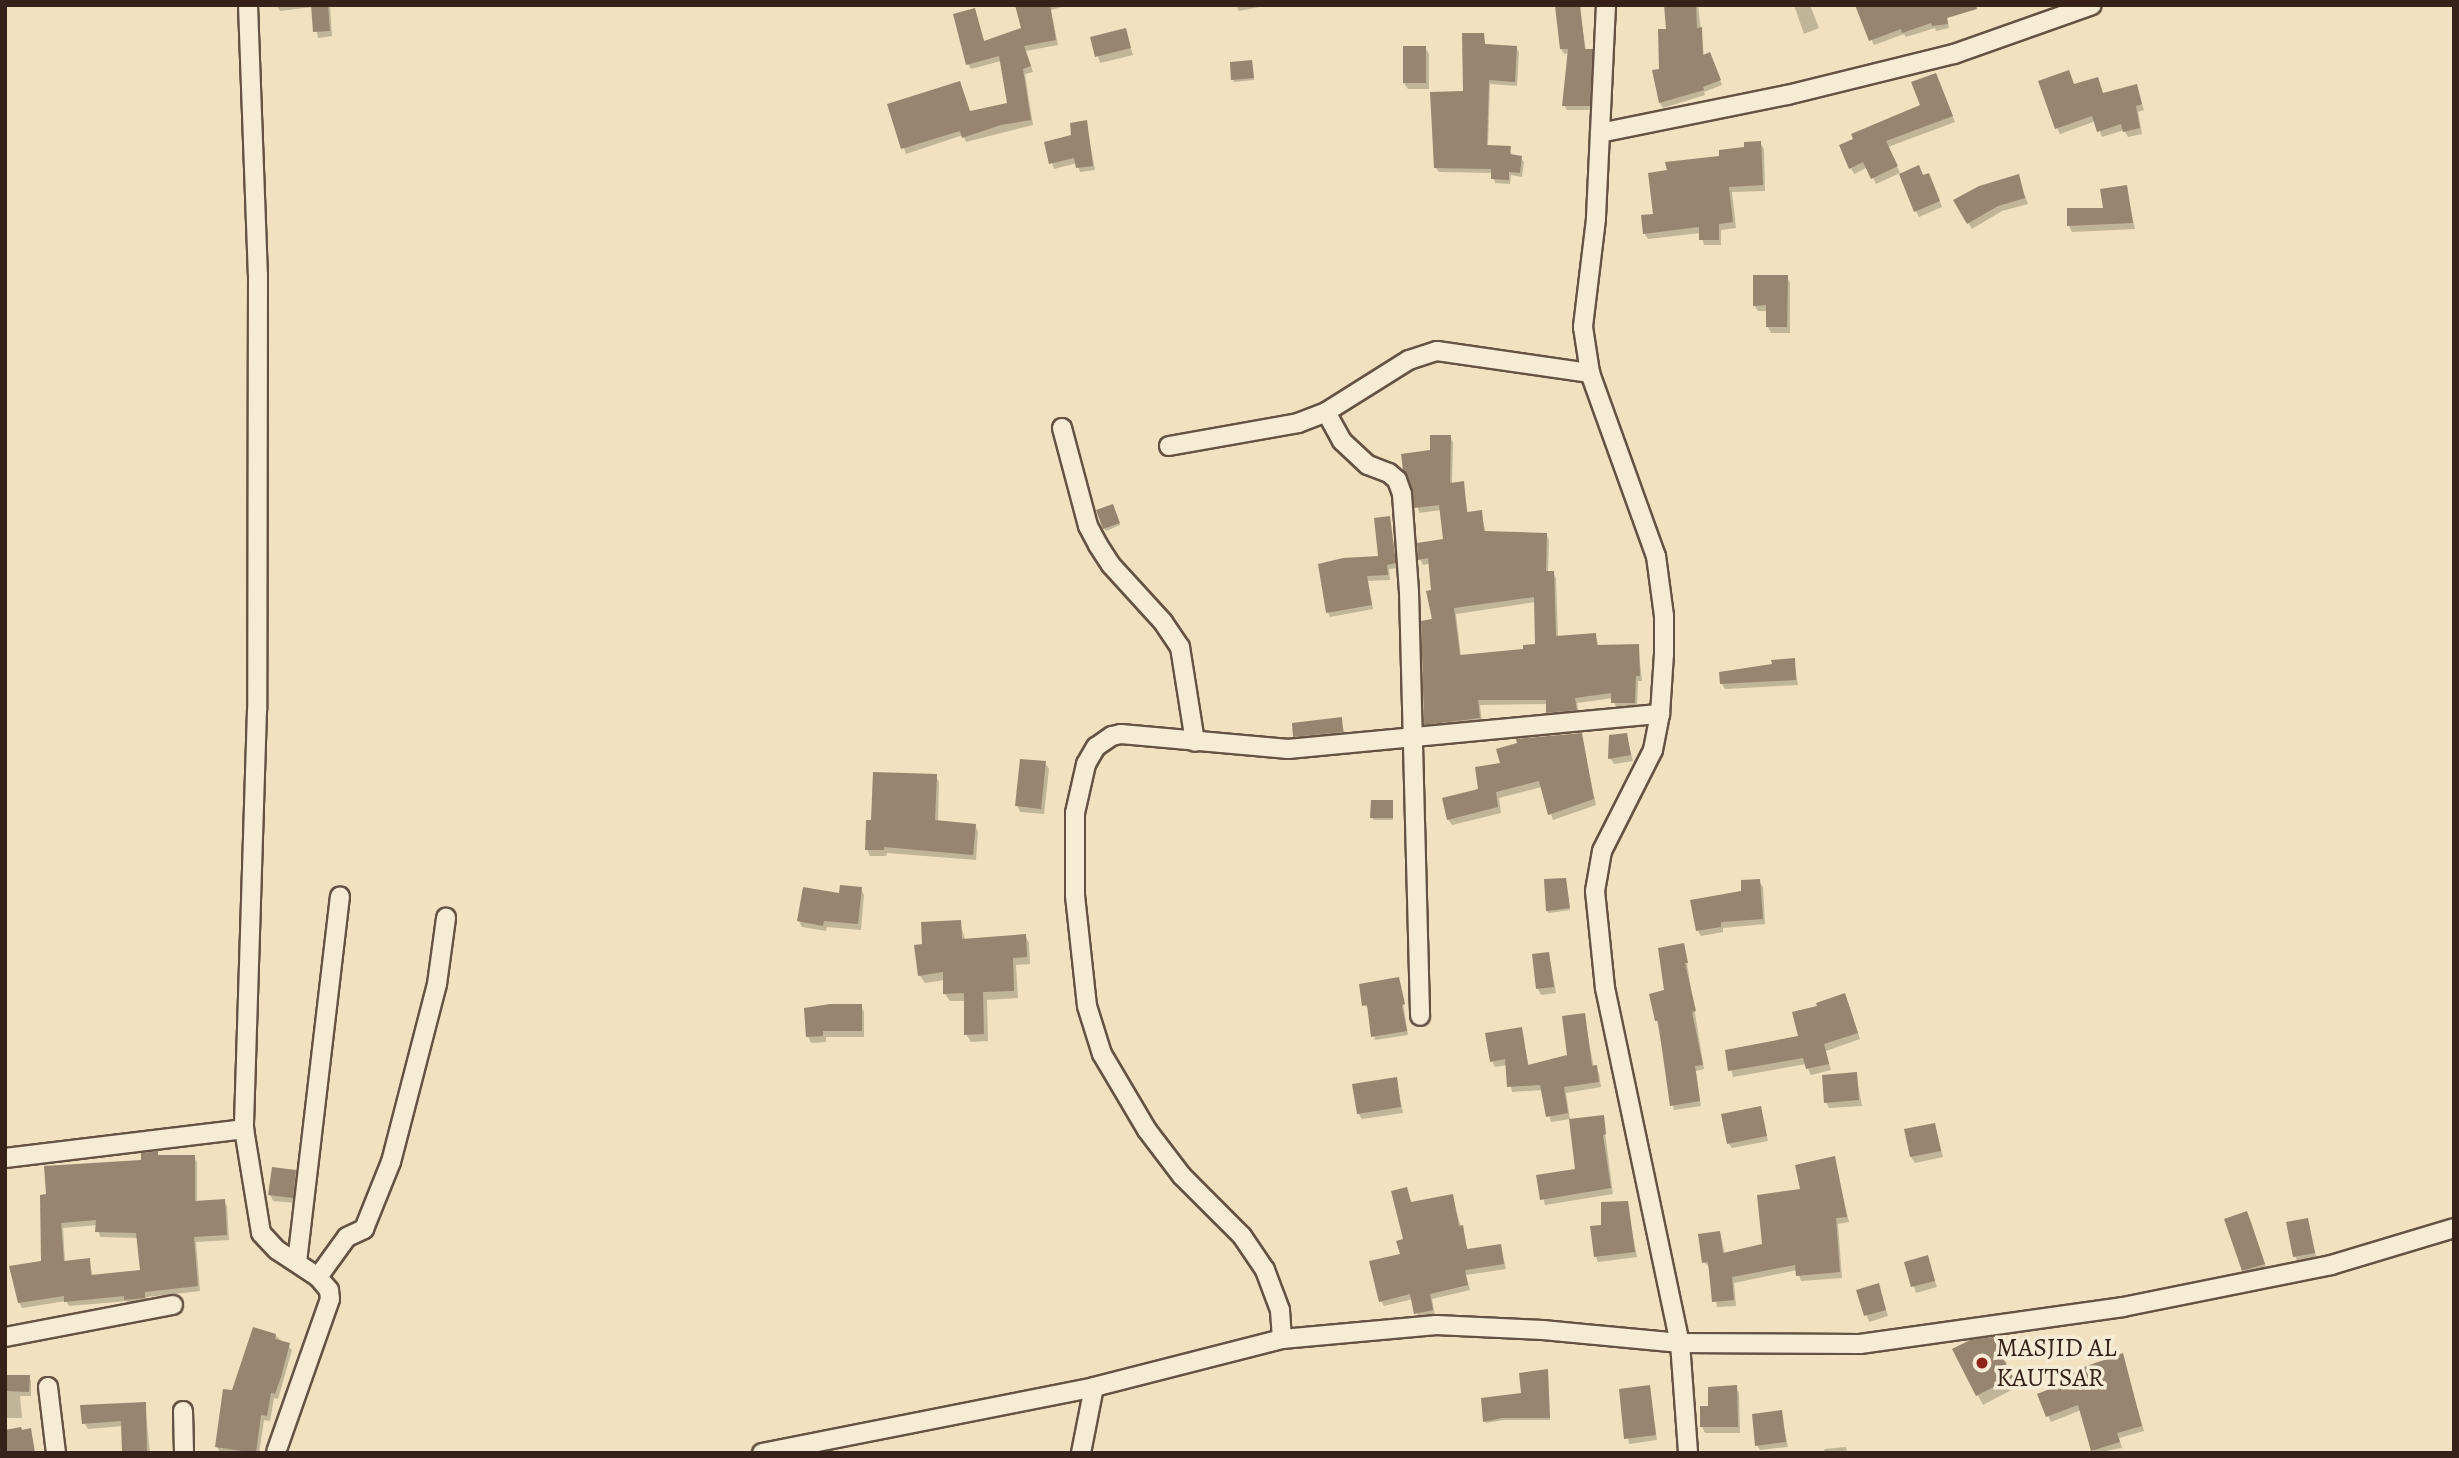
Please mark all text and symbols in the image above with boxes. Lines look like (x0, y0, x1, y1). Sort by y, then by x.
place label: MASJID AL KAUTSAR (1996, 1332, 2116, 1394)
marker: MASJID AL KAUTSAR (1974, 1355, 1990, 1371)

